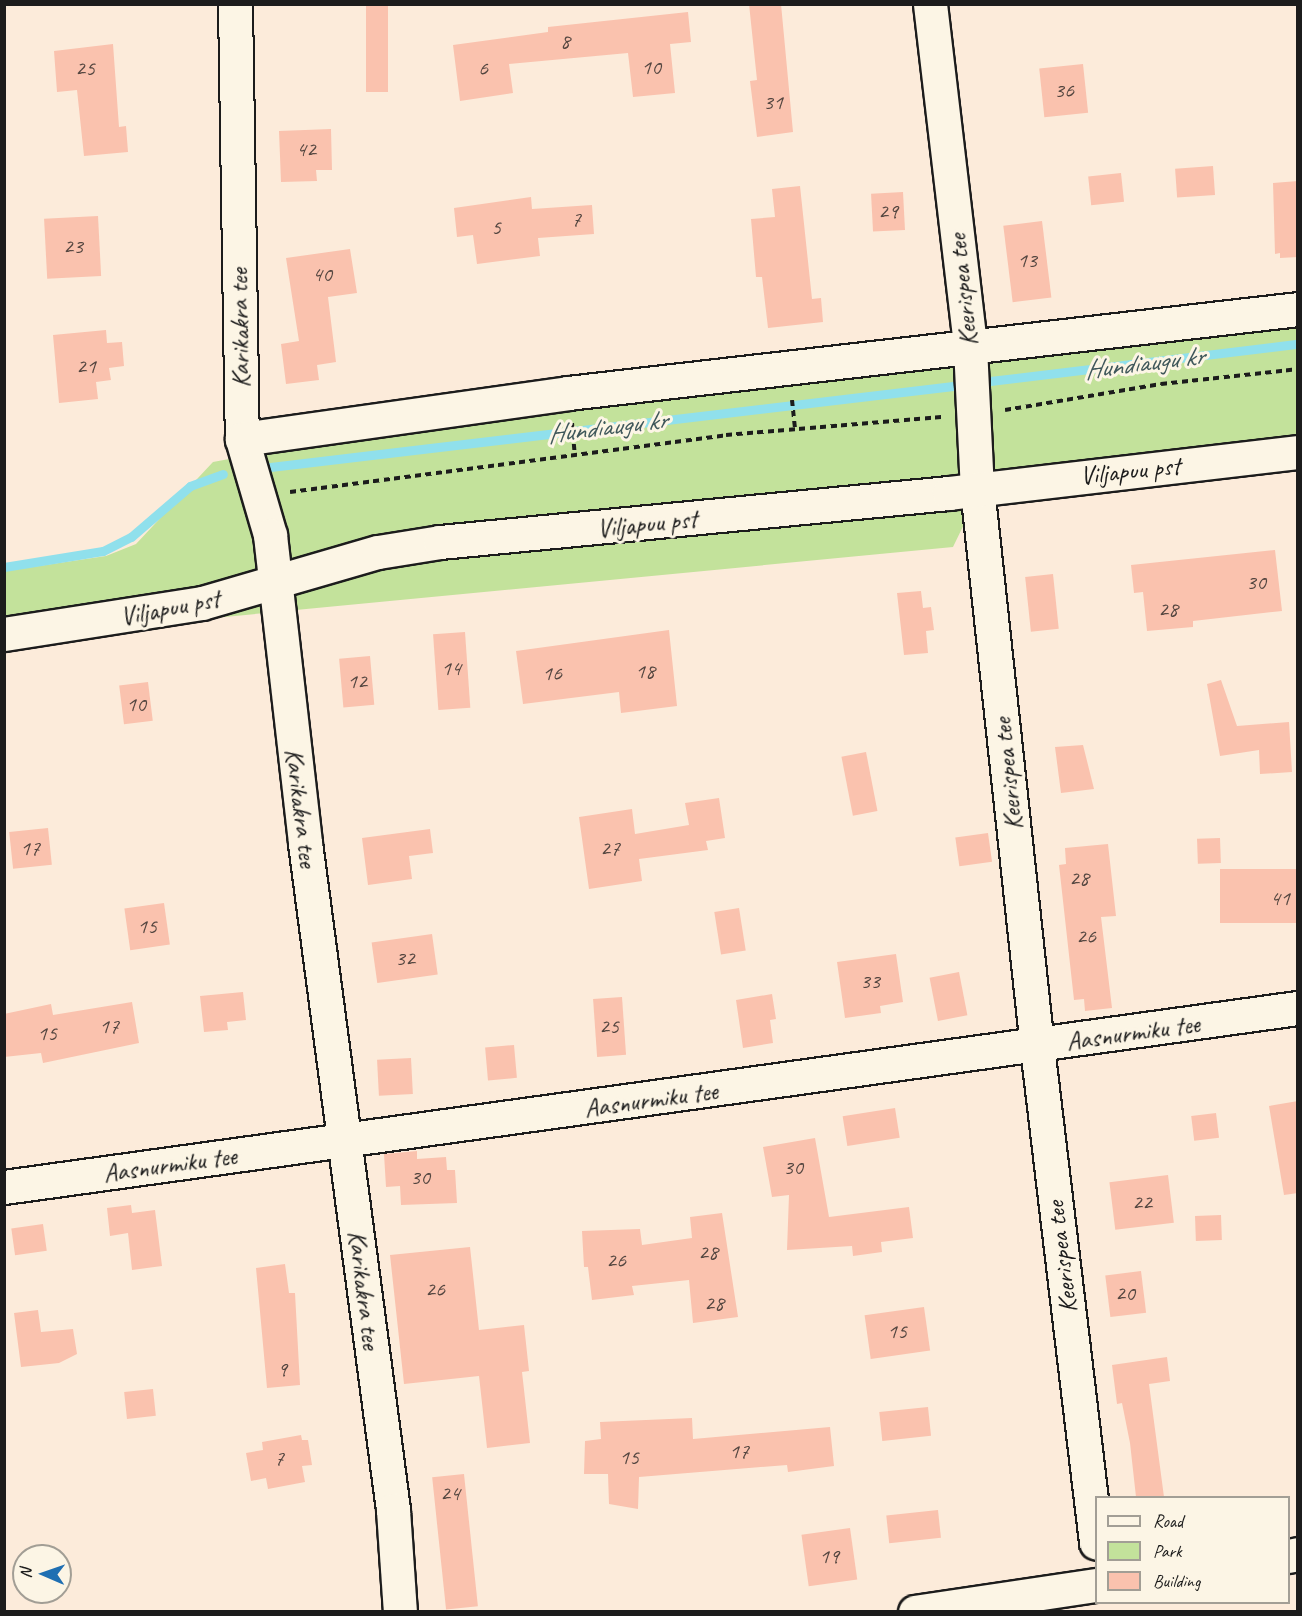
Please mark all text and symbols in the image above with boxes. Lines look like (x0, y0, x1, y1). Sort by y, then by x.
house number: 8 (560, 29, 570, 55)
house number: 10 (641, 55, 661, 81)
house number: 25 (75, 56, 95, 82)
house number: 6 (478, 56, 488, 82)
house number: 36 (1054, 78, 1074, 104)
house number: 31 (763, 90, 783, 116)
house number: 42 (296, 137, 316, 163)
house number: 29 (878, 199, 898, 225)
house number: 7 (571, 207, 581, 233)
house number: 5 (491, 215, 501, 241)
street label: Keerispea tee (942, 232, 984, 348)
house number: 23 (63, 234, 83, 260)
house number: 13 (1017, 248, 1037, 274)
house number: 40 (312, 262, 332, 288)
street label: Karikakra tee (223, 268, 257, 388)
water label: Hundiaugu kr (1083, 340, 1205, 386)
house number: 21 (76, 354, 96, 380)
water label: Hundiaugu kr (546, 404, 668, 450)
street label: Viljapuu pst (1078, 450, 1182, 492)
street label: Viljapuu pst (595, 503, 699, 545)
house number: 30 (1246, 570, 1266, 596)
street label: Viljapuu pst (118, 583, 222, 633)
house number: 28 (1158, 597, 1178, 623)
house number: 14 (441, 656, 461, 682)
house number: 18 (635, 659, 655, 685)
house number: 16 (542, 661, 562, 687)
house number: 12 (347, 669, 367, 695)
house number: 10 (126, 692, 146, 718)
street label: Keerispea tee (987, 716, 1029, 832)
street label: Karikakra tee (278, 747, 324, 869)
house number: 17 (20, 836, 40, 862)
house number: 27 (600, 836, 620, 862)
house number: 28 (1069, 866, 1089, 892)
house number: 41 (1270, 886, 1290, 912)
house number: 15 (137, 914, 157, 940)
house number: 26 (1076, 924, 1096, 950)
house number: 32 (395, 946, 415, 972)
house number: 33 (860, 969, 880, 995)
street label: Aasnurmiku tee (1064, 1008, 1202, 1058)
house number: 17 (99, 1014, 119, 1040)
house number: 25 (599, 1014, 619, 1040)
house number: 15 (37, 1021, 57, 1047)
street label: Aasnurmiku tee (582, 1075, 720, 1125)
street label: Aasnurmiku tee (101, 1140, 239, 1190)
house number: 30 (783, 1155, 803, 1181)
house number: 30 (410, 1165, 430, 1191)
house number: 22 (1132, 1190, 1152, 1216)
street label: Keerispea tee (1040, 1199, 1084, 1315)
street label: Karikakra tee (341, 1229, 387, 1351)
house number: 28 (698, 1240, 718, 1266)
house number: 26 (606, 1248, 626, 1274)
house number: 26 (425, 1277, 445, 1303)
house number: 20 (1115, 1281, 1135, 1307)
house number: 28 (704, 1291, 724, 1317)
house number: 15 (887, 1319, 907, 1345)
house number: 9 (277, 1357, 287, 1383)
house number: 17 (729, 1439, 749, 1465)
house number: 15 (619, 1445, 639, 1471)
house number: 7 (274, 1446, 284, 1472)
house number: 24 (440, 1481, 460, 1507)
legend (1095, 1496, 1290, 1604)
text: Road (1153, 1510, 1183, 1532)
text: Park (1153, 1540, 1182, 1562)
north arrow (12, 1544, 72, 1604)
house number: 19 (819, 1544, 839, 1570)
text: N (16, 1568, 36, 1579)
text: Building (1153, 1570, 1200, 1592)

